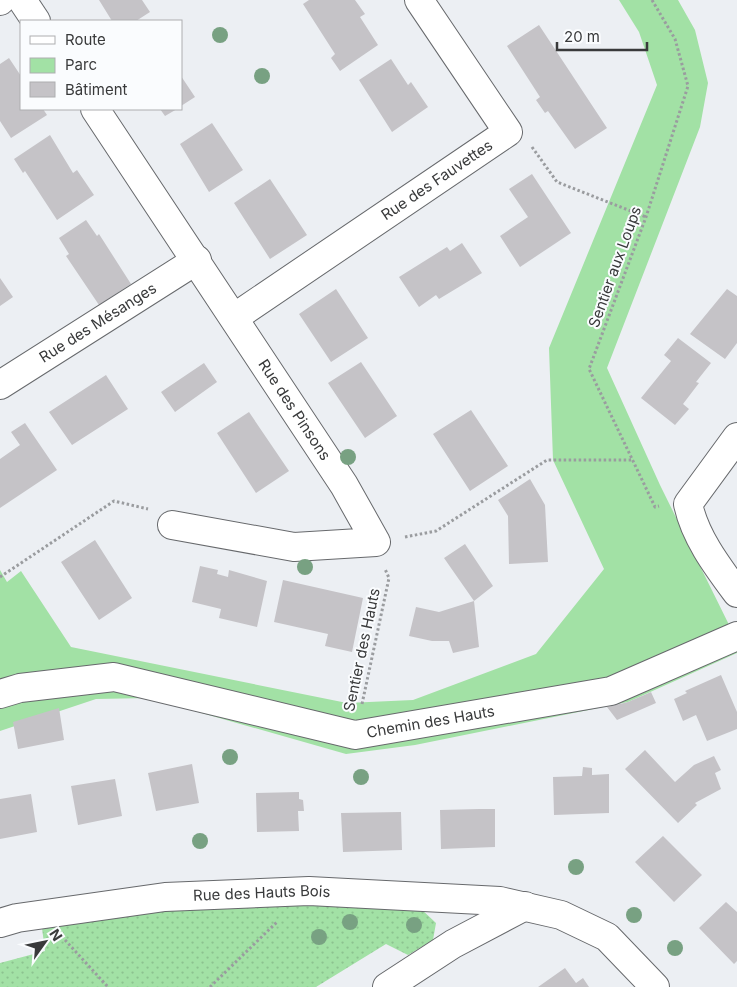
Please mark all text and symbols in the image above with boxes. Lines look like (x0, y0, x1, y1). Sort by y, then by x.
legend (20, 20, 182, 110)
scale bar (557, 20, 647, 52)
text: 20 m (564, 27, 600, 46)
text: Route (65, 30, 106, 49)
text: Parc (65, 55, 97, 74)
text: Bâtiment (65, 80, 128, 99)
street label: Rue des Fauvettes (377, 135, 496, 224)
street label: Sentier aux Loups (584, 204, 645, 330)
street label: Rue des Mésanges (36, 278, 160, 367)
street label: Rue des Pinsons (254, 356, 335, 464)
street label: Sentier des Hauts (339, 586, 384, 713)
street label: Chemin des Hauts (365, 701, 496, 742)
street label: Rue des Hauts Bois (193, 881, 331, 905)
north arrow (20, 917, 70, 967)
text: N (46, 926, 66, 944)

